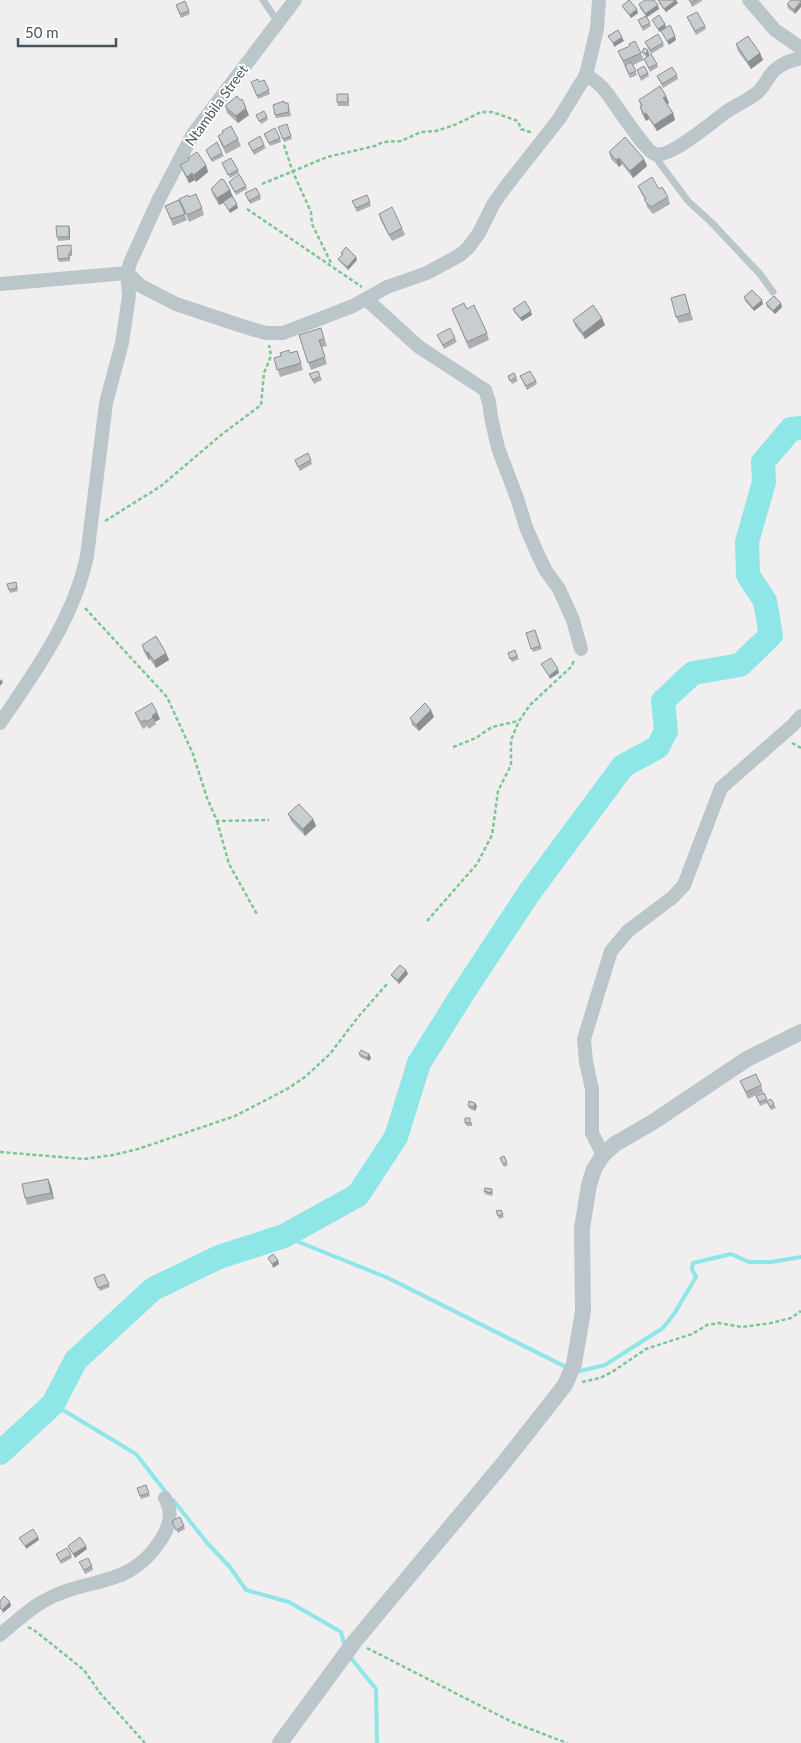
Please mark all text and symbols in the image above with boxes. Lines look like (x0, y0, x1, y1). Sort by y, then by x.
scale bar (18, 15, 115, 47)
text: 50 m (25, 23, 59, 41)
street label: Ntambila Street (181, 61, 251, 149)

